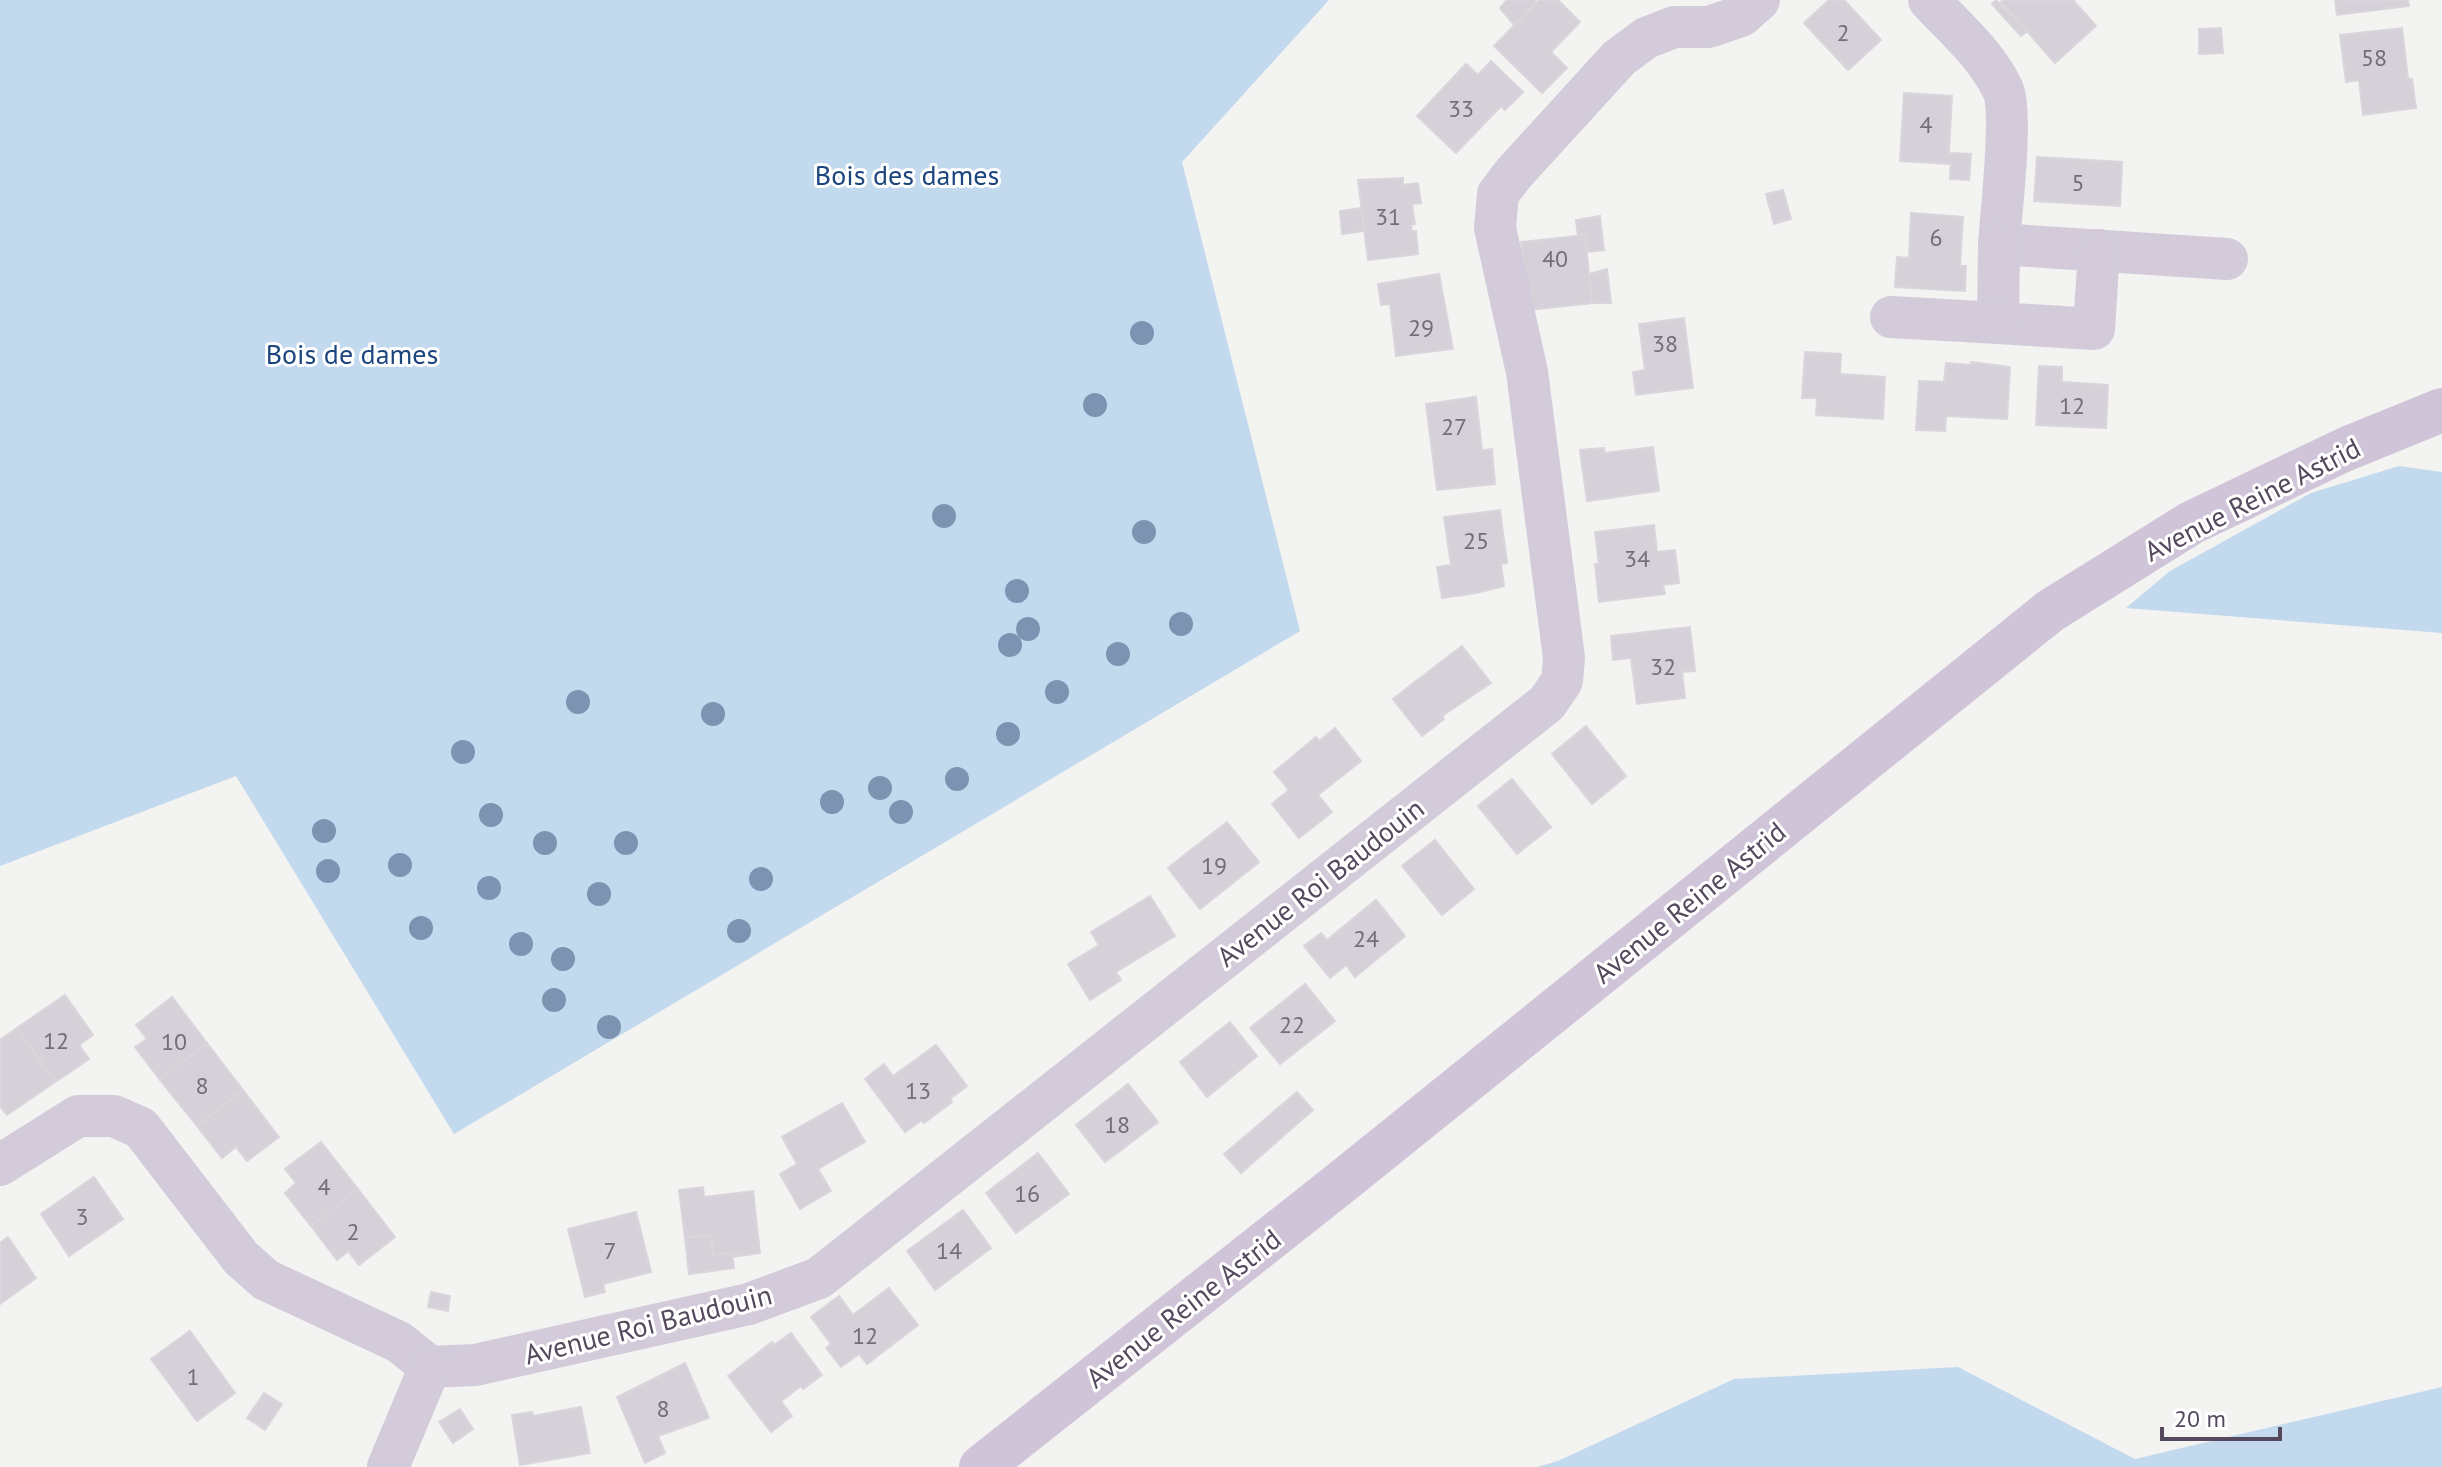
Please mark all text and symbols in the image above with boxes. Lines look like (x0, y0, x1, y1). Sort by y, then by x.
house number: 2 (1836, 17, 1850, 48)
house number: 58 (2361, 42, 2387, 73)
house number: 33 (1448, 93, 1474, 124)
house number: 4 (1919, 109, 1933, 140)
park label: Bois des dames (815, 156, 999, 193)
house number: 5 (2071, 167, 2085, 198)
house number: 31 (1375, 201, 1401, 232)
house number: 6 (1929, 222, 1943, 253)
house number: 40 (1542, 243, 1568, 274)
house number: 29 (1408, 312, 1434, 343)
house number: 38 (1652, 328, 1678, 359)
park label: Bois de dames (266, 335, 438, 372)
house number: 12 (2059, 390, 2085, 421)
house number: 27 (1441, 411, 1467, 442)
street label: Avenue Reine Astrid (2138, 429, 2366, 569)
house number: 25 (1463, 525, 1489, 556)
house number: 34 (1624, 543, 1650, 574)
house number: 32 (1650, 651, 1676, 682)
street label: Avenue Roi Baudouin (1209, 789, 1431, 975)
street label: Avenue Reine Astrid (1585, 813, 1793, 991)
house number: 19 (1201, 850, 1227, 881)
house number: 24 (1353, 923, 1379, 954)
house number: 22 (1279, 1009, 1305, 1040)
house number: 12 (43, 1025, 69, 1056)
house number: 10 (161, 1026, 187, 1057)
house number: 8 (195, 1070, 209, 1101)
house number: 13 (905, 1075, 931, 1106)
house number: 18 (1104, 1109, 1130, 1140)
house number: 4 (317, 1171, 331, 1202)
house number: 16 (1014, 1178, 1040, 1209)
house number: 3 (75, 1201, 89, 1232)
house number: 2 (346, 1216, 360, 1247)
street label: Avenue Reine Astrid (1078, 1220, 1288, 1396)
house number: 7 (603, 1235, 617, 1266)
house number: 14 (936, 1235, 962, 1266)
street label: Avenue Roi Baudouin (521, 1275, 775, 1373)
house number: 12 (852, 1320, 878, 1351)
house number: 1 (186, 1361, 200, 1392)
scale bar (2162, 1391, 2280, 1441)
house number: 8 (656, 1393, 670, 1424)
text: 20 m (2174, 1403, 2226, 1434)

